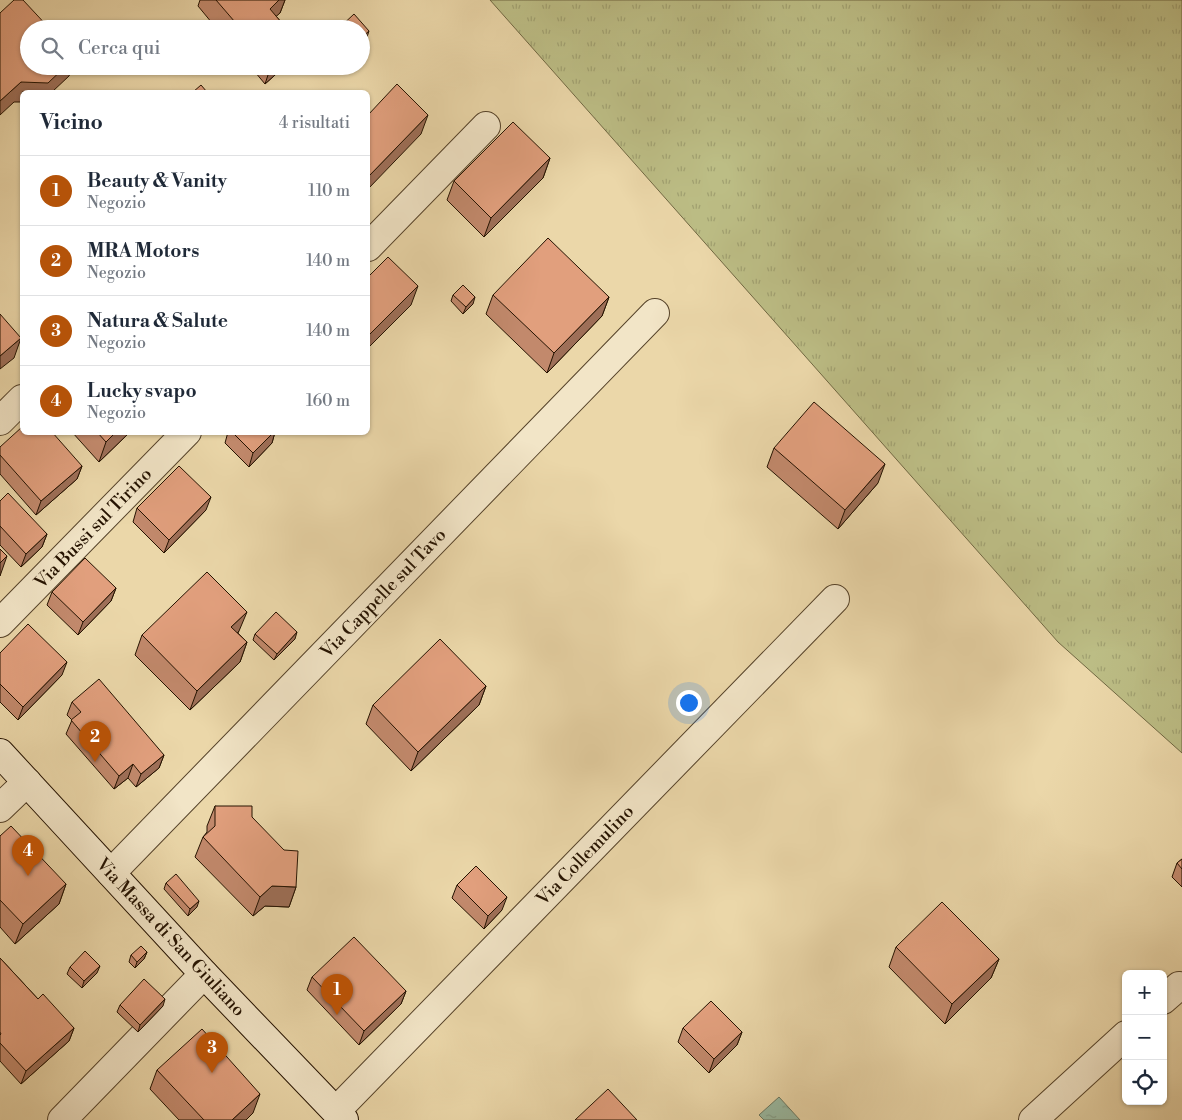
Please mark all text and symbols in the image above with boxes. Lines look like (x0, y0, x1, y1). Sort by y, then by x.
search box (20, 20, 370, 75)
icon: search (38, 34, 66, 62)
text: Cerca qui (78, 36, 161, 60)
text: Vicino (40, 110, 103, 136)
text: 4 risultati (279, 113, 350, 133)
text: Beauty & Vanity (87, 169, 227, 193)
text: 1 (52, 181, 60, 201)
text: 110 m (308, 181, 350, 201)
text: Negozio (87, 193, 146, 213)
text: MRA Motors (87, 239, 199, 263)
text: 2 (51, 251, 61, 271)
text: 140 m (306, 251, 350, 271)
text: Negozio (87, 263, 146, 283)
text: Natura & Salute (87, 309, 228, 333)
text: 3 (51, 321, 61, 341)
text: 140 m (306, 321, 350, 341)
text: Negozio (87, 333, 146, 353)
text: Lucky svapo (87, 379, 197, 403)
text: 4 (51, 391, 61, 411)
text: 160 m (306, 391, 350, 411)
text: Negozio (87, 403, 146, 423)
street label: Via Bussi sul Tirino (29, 463, 157, 594)
street label: Via Cappelle sul Tavo (315, 524, 451, 664)
your location (676, 690, 702, 716)
pin: 2 (79, 721, 111, 762)
street label: Via Collemulino (531, 800, 639, 911)
pin: 4 (12, 835, 44, 876)
street label: Via Massa di San Giuliano (90, 852, 250, 1021)
map controls (1122, 970, 1167, 1105)
button: + (1122, 970, 1167, 1015)
pin: 1 (321, 974, 353, 1015)
button: − (1122, 1015, 1167, 1060)
pin: 3 (196, 1032, 228, 1073)
button: locate (1122, 1060, 1167, 1105)

